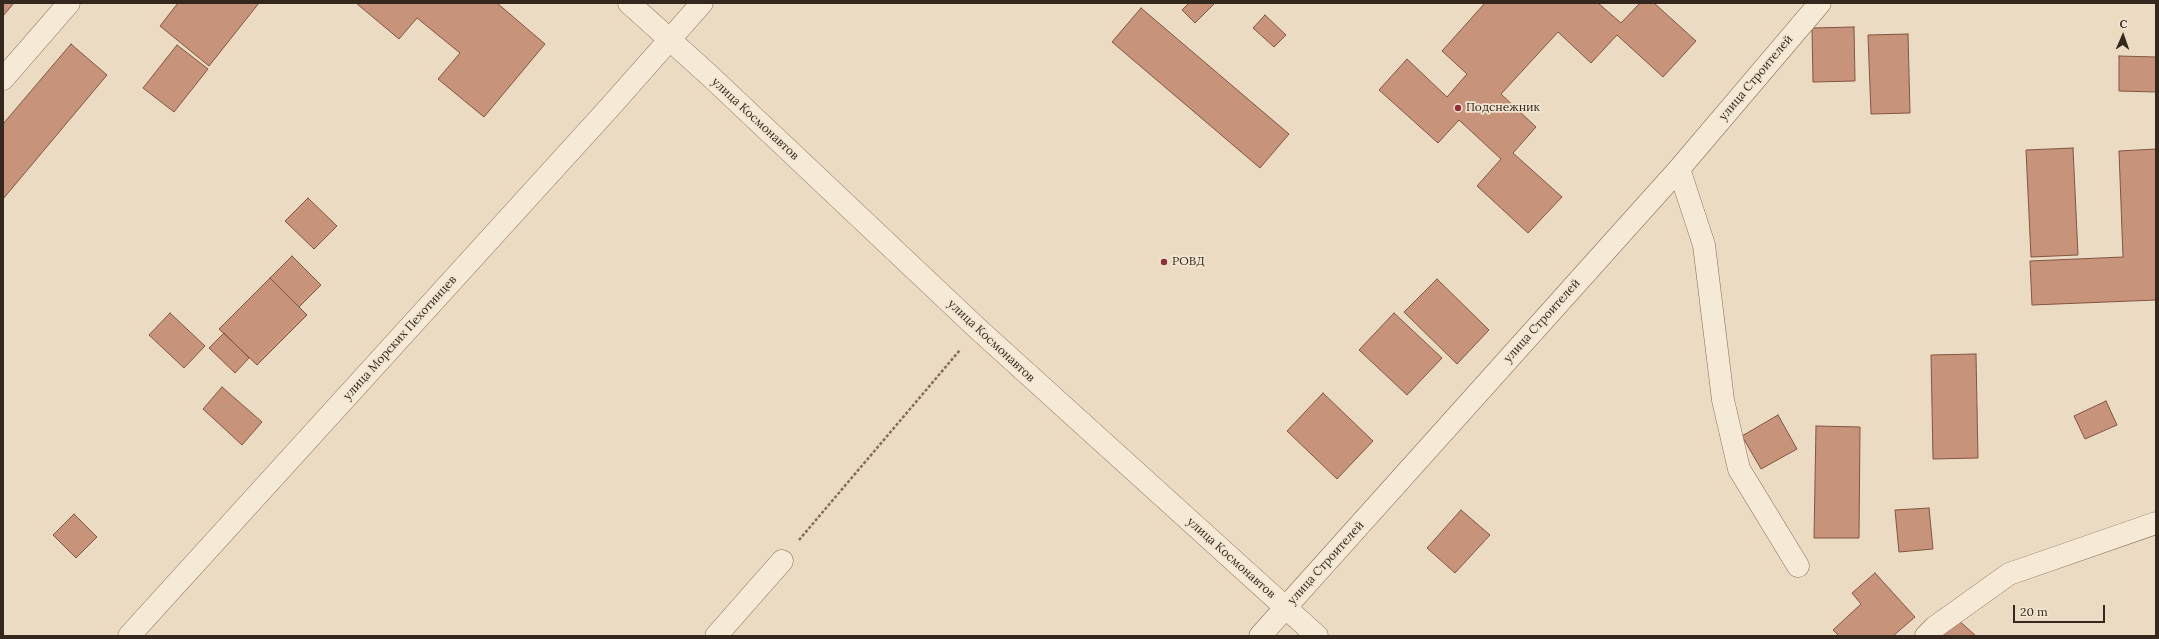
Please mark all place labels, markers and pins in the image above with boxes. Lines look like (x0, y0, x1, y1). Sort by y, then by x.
place label: Подснежник (1466, 101, 1540, 115)
marker: Подснежник (1453, 103, 1463, 113)
place label: РОВД (1172, 255, 1204, 269)
marker: РОВД (1159, 257, 1169, 267)

